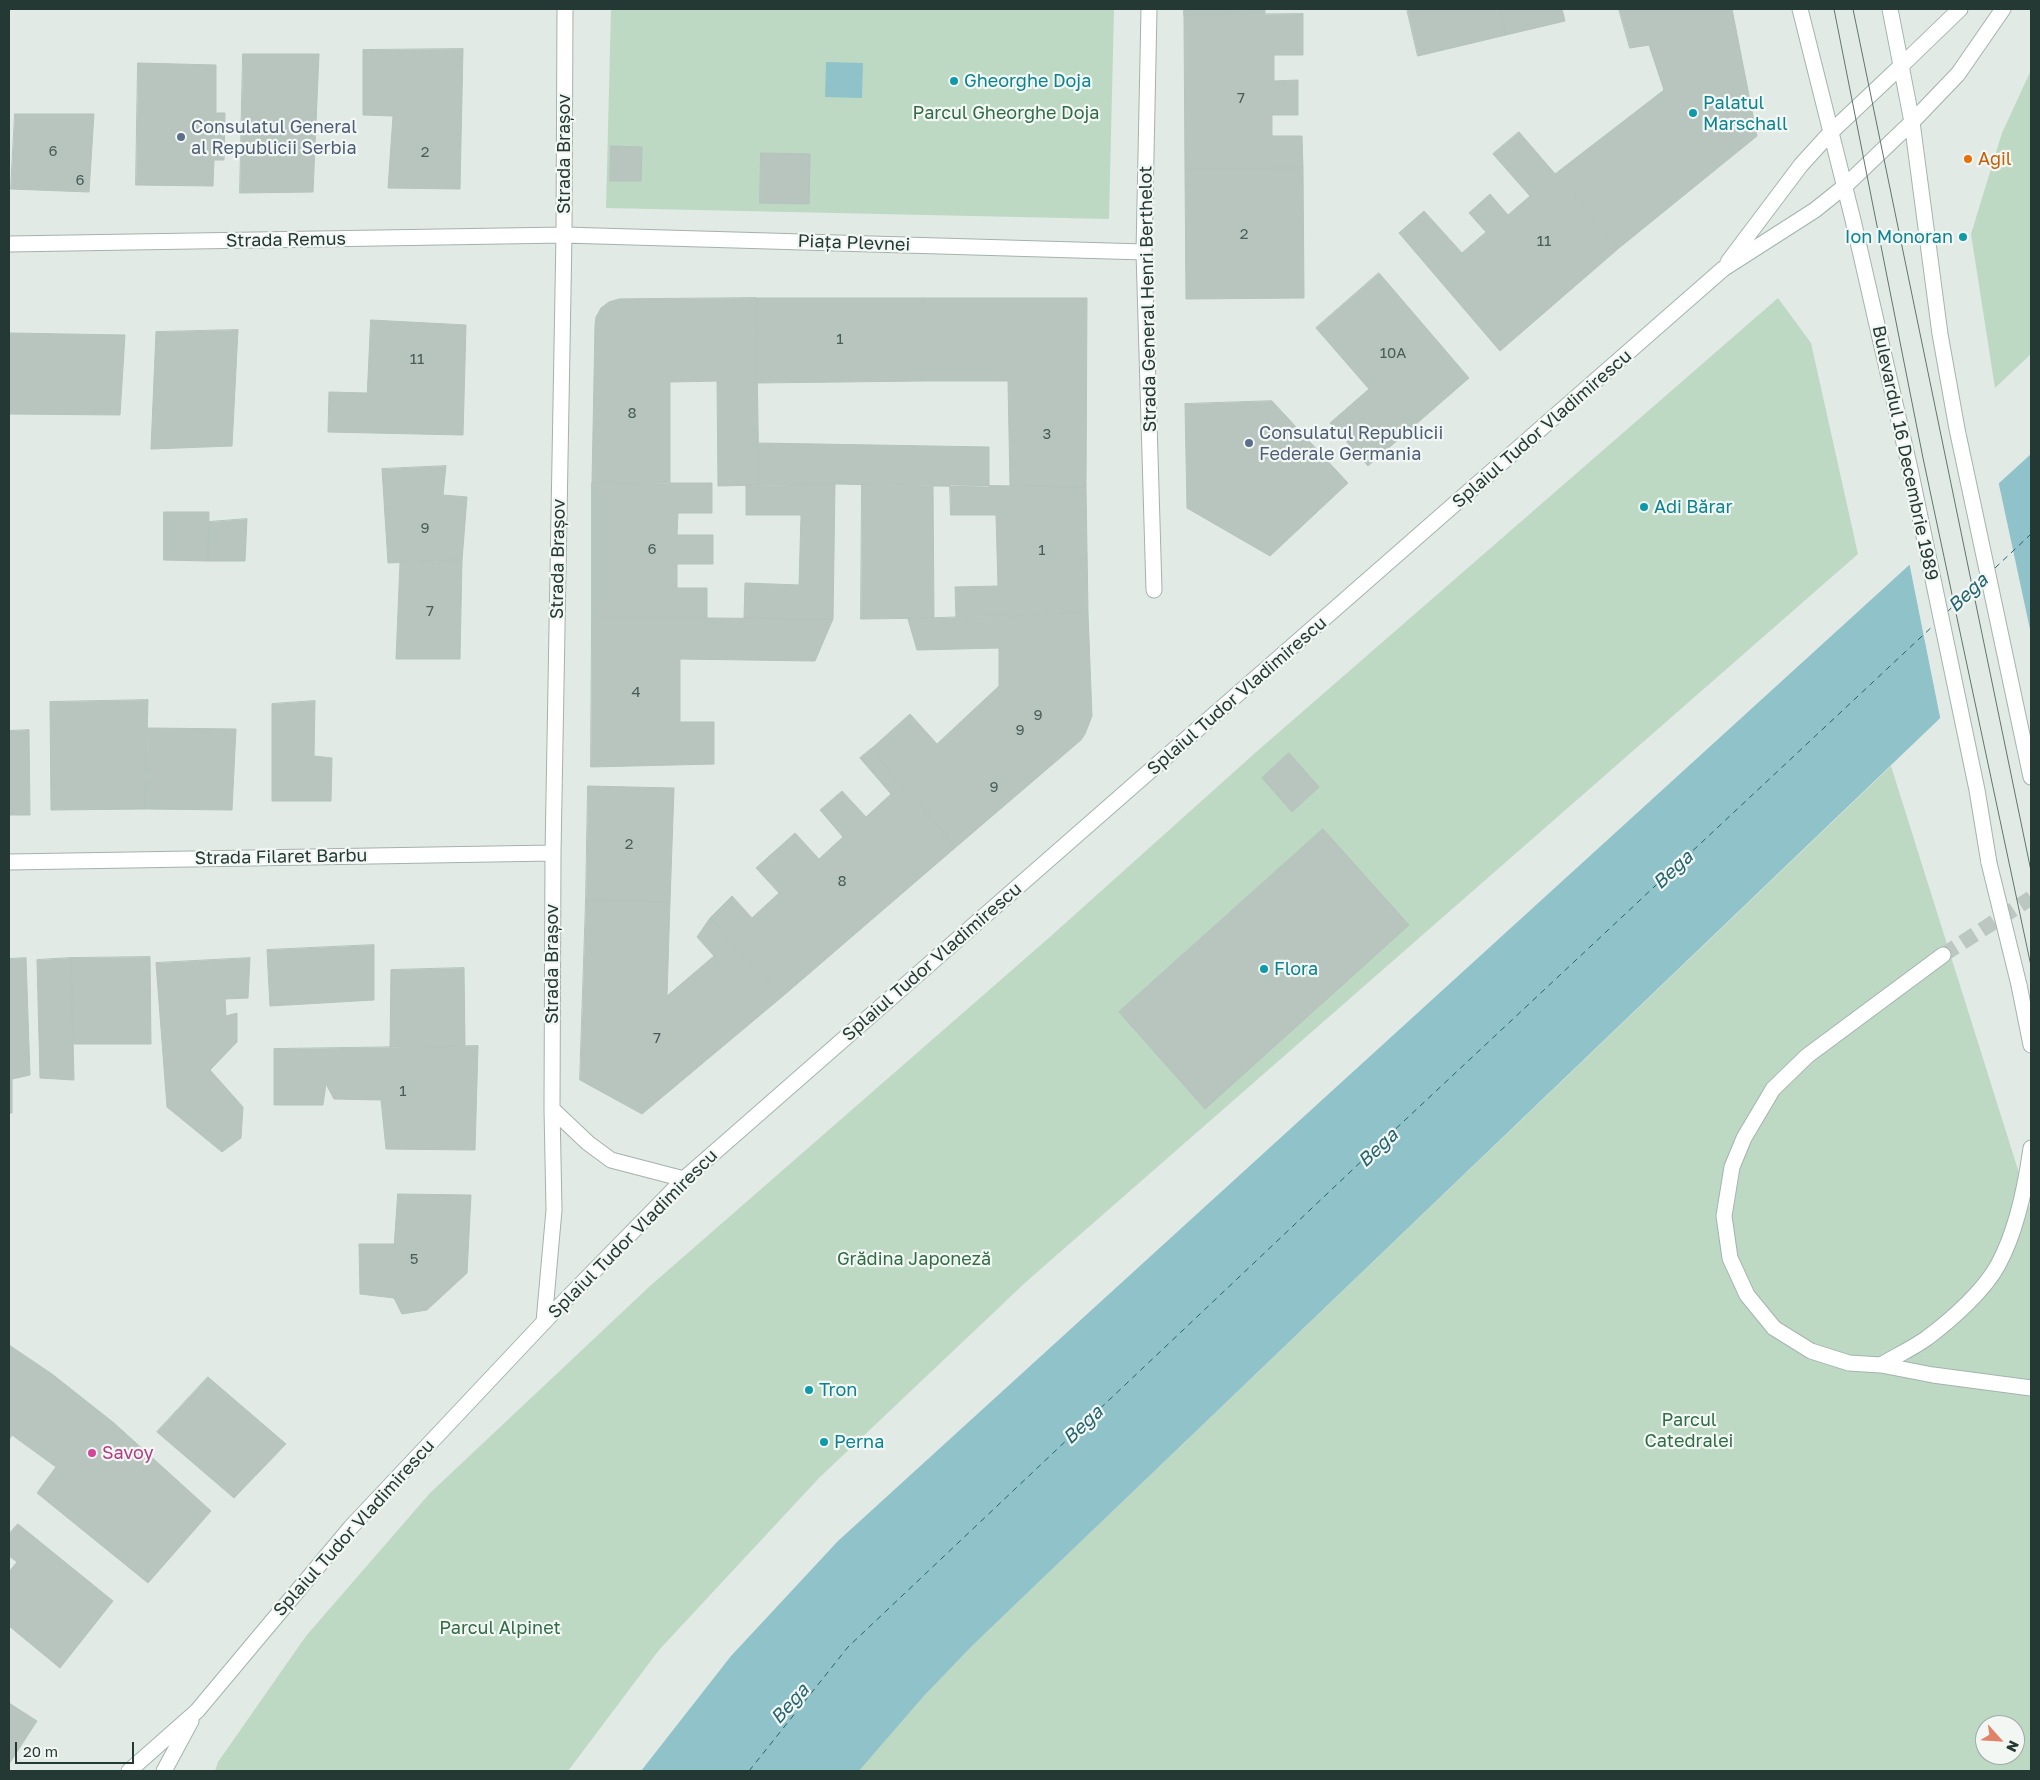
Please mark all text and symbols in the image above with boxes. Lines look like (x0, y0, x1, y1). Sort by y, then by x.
place label: Gheorghe Doja (964, 70, 1091, 92)
marker: Gheorghe Doja (948, 75, 960, 87)
house number: 7 (1237, 89, 1245, 107)
place label: Palatul Marschall (1703, 92, 1788, 134)
street label: Strada Brașov (553, 94, 575, 214)
park label: Parcul Gheorghe Doja (913, 102, 1099, 124)
marker: Palatul Marschall (1687, 107, 1699, 119)
place label: Consulatul General al Republicii Serbia (191, 116, 357, 158)
marker: Consulatul General al Republicii Serbia (175, 131, 187, 143)
house number: 6 (48, 142, 58, 160)
house number: 2 (421, 143, 429, 161)
place label: Agil (1978, 148, 2012, 170)
marker: Agil (1962, 153, 1974, 165)
street label: Strada General Henri Berthelot (1135, 165, 1161, 433)
house number: 6 (75, 171, 85, 189)
house number: 2 (1240, 225, 1248, 243)
place label: Ion Monoran (1845, 226, 1953, 248)
street label: Strada Remus (226, 228, 346, 252)
street label: Piața Plevnei (797, 230, 911, 256)
marker: Ion Monoran (1957, 231, 1969, 243)
house number: 11 (1537, 232, 1551, 250)
street label: Bulevardul 16 Decembrie 1989 (1867, 324, 1943, 582)
house number: 1 (836, 330, 844, 348)
house number: 10A (1380, 344, 1406, 362)
street label: Splaiul Tudor Vladimirescu (1448, 345, 1636, 513)
house number: 11 (410, 350, 424, 368)
house number: 8 (627, 404, 637, 422)
place label: Consulatul Republicii Federale Germania (1259, 422, 1443, 464)
house number: 3 (1043, 425, 1051, 443)
marker: Consulatul Republicii Federale Germania (1243, 437, 1255, 449)
place label: Adi Bărar (1654, 496, 1733, 518)
street label: Strada Brașov (546, 499, 570, 619)
marker: Adi Bărar (1638, 501, 1650, 513)
house number: 9 (420, 519, 430, 537)
house number: 6 (647, 540, 657, 558)
house number: 1 (1038, 541, 1046, 559)
water label: Bega (1943, 569, 1993, 617)
house number: 7 (426, 602, 434, 620)
street label: Splaiul Tudor Vladimirescu (1143, 612, 1331, 780)
house number: 4 (631, 683, 641, 701)
house number: 9 (1033, 706, 1043, 724)
house number: 9 (1015, 721, 1025, 739)
house number: 9 (989, 778, 999, 796)
house number: 2 (625, 835, 633, 853)
street label: Strada Filaret Barbu (194, 845, 368, 869)
water label: Bega (1648, 846, 1698, 894)
house number: 8 (837, 872, 847, 890)
street label: Splaiul Tudor Vladimirescu (838, 878, 1026, 1046)
street label: Strada Brașov (541, 904, 563, 1024)
place label: Flora (1274, 958, 1318, 980)
marker: Flora (1258, 963, 1270, 975)
house number: 7 (653, 1029, 661, 1047)
house number: 1 (399, 1082, 407, 1100)
water label: Bega (1353, 1124, 1403, 1172)
street label: Splaiul Tudor Vladimirescu (544, 1145, 722, 1323)
park label: Grădina Japoneză (837, 1248, 991, 1270)
house number: 5 (410, 1250, 418, 1268)
place label: Tron (819, 1379, 857, 1401)
marker: Tron (803, 1384, 815, 1396)
water label: Bega (1058, 1401, 1108, 1449)
park label: Parcul Catedralei (1645, 1409, 1733, 1452)
place label: Perna (834, 1431, 884, 1453)
street label: Splaiul Tudor Vladimirescu (269, 1435, 439, 1621)
marker: Perna (818, 1436, 830, 1448)
place label: Savoy (102, 1442, 154, 1464)
marker: Savoy (86, 1447, 98, 1459)
park label: Parcul Alpinet (439, 1617, 561, 1639)
water label: Bega (766, 1679, 814, 1729)
north arrow (1975, 1715, 2025, 1765)
scale bar (18, 1732, 136, 1764)
text: N (2003, 1738, 2023, 1755)
text: 20 m (23, 1742, 58, 1760)

